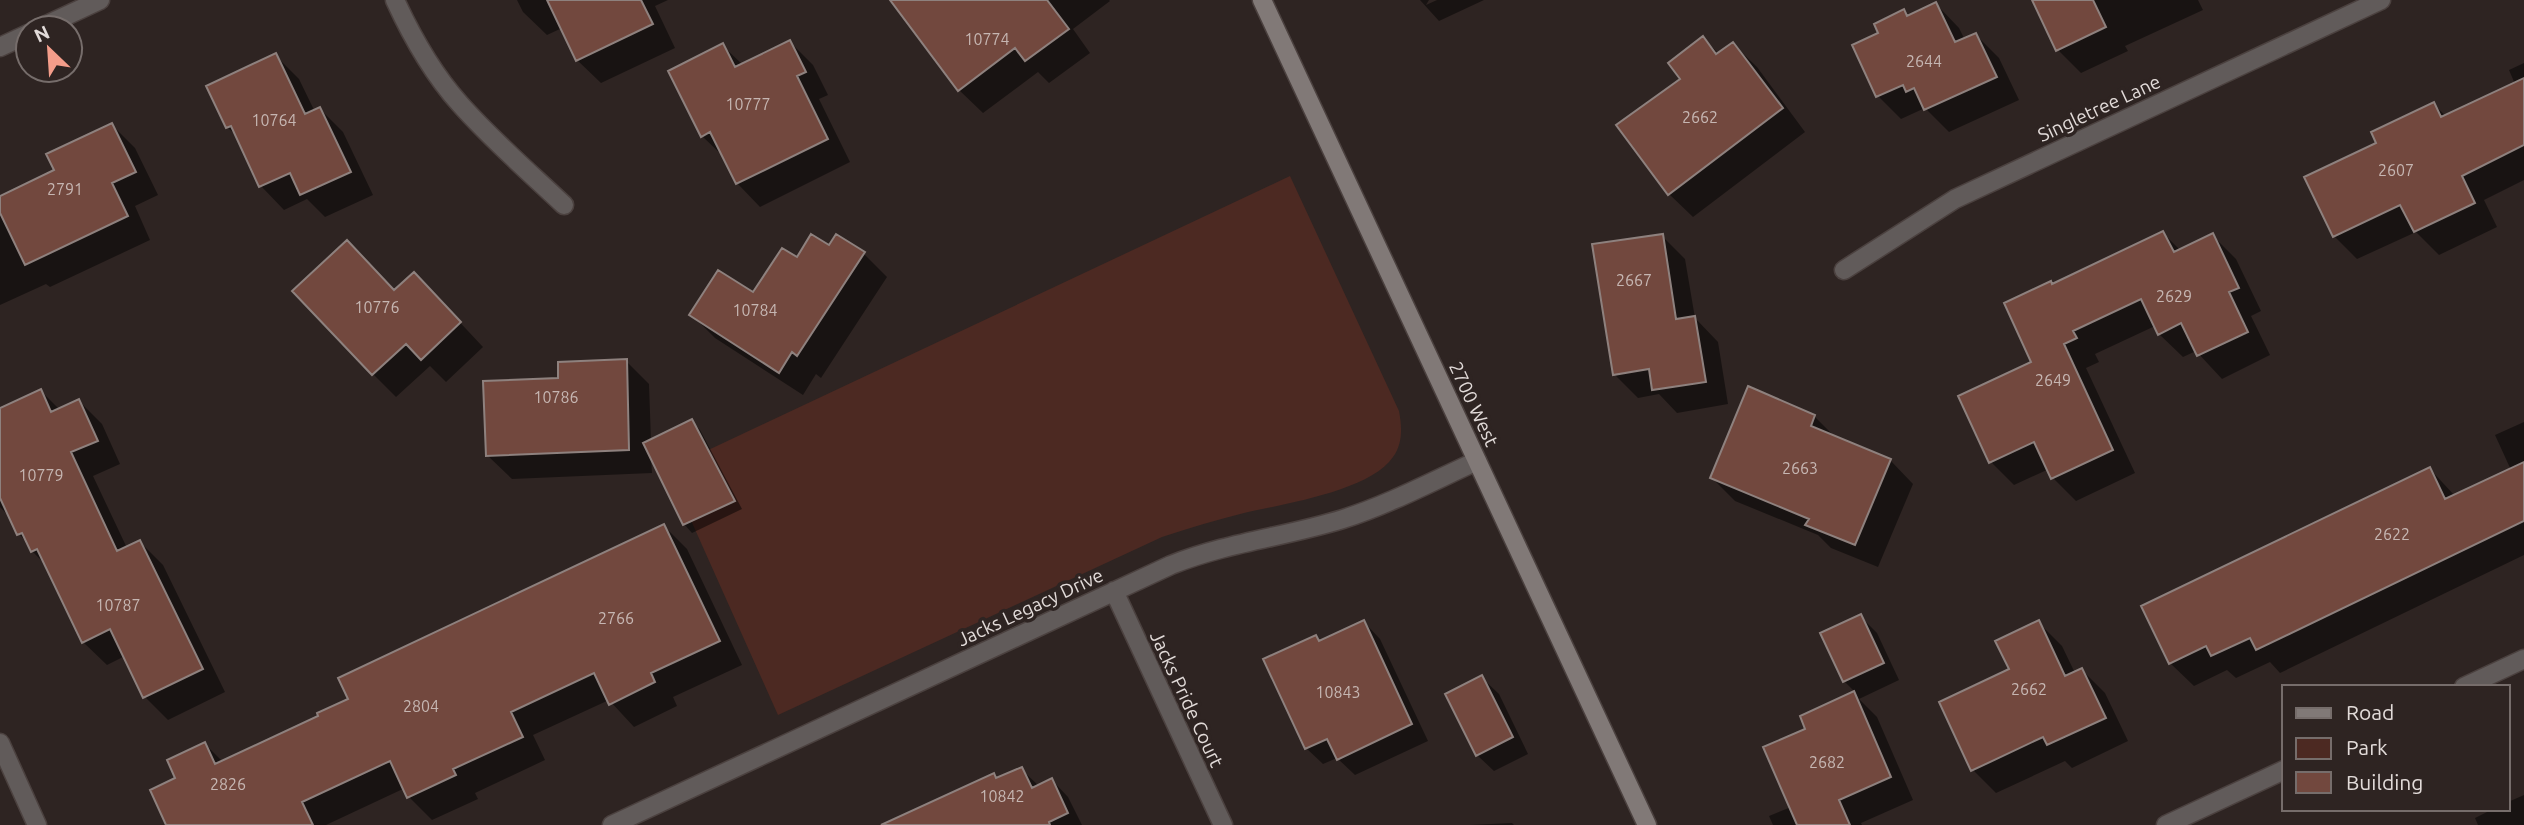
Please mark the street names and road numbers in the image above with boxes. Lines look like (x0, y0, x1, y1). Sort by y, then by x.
street label: Singletree Lane (2034, 70, 2164, 146)
street label: 2700 West (1445, 358, 1503, 450)
street label: Jacks Legacy Drive (954, 564, 1106, 650)
street label: Jacks Pride Court (1146, 627, 1228, 771)

